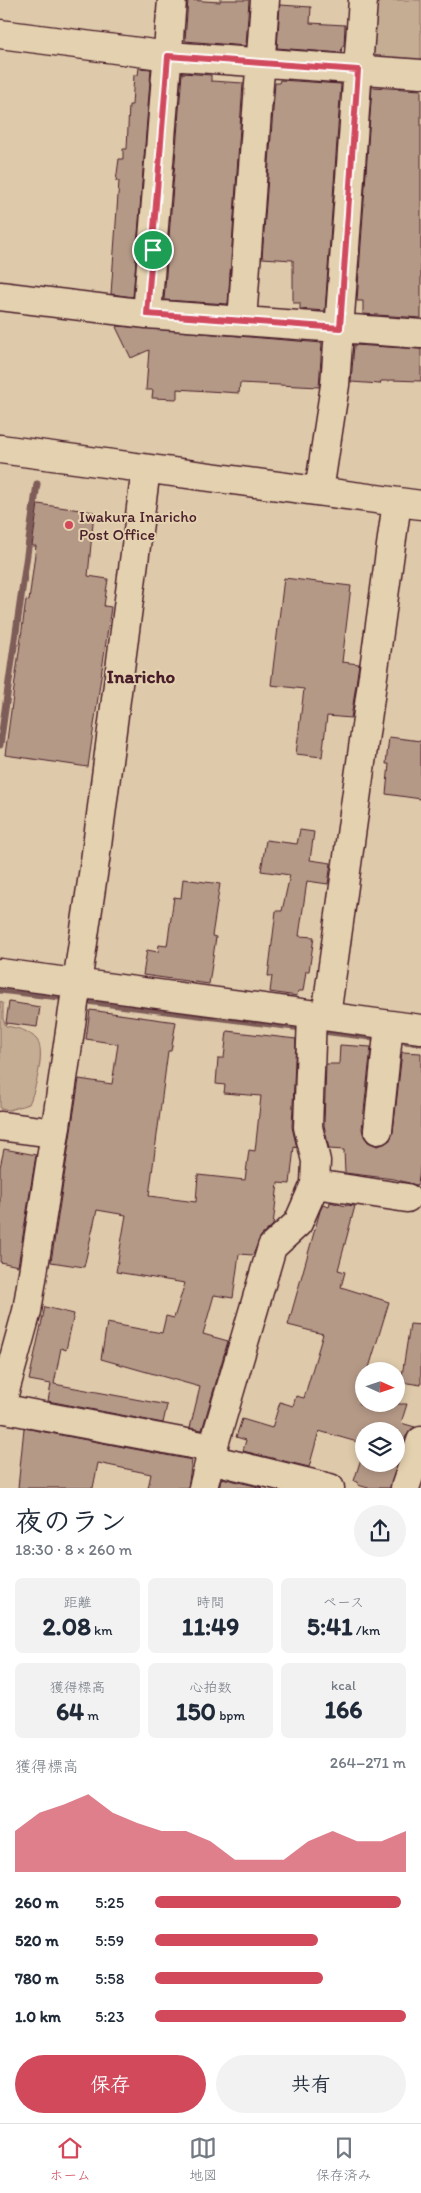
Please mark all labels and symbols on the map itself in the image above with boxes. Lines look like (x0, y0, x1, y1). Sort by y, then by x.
pin (132, 229, 174, 271)
place label: Iwakura Inaricho Post Office (79, 507, 197, 544)
marker: Iwakura Inaricho Post Office (63, 519, 75, 531)
district label: Inaricho (107, 665, 176, 688)
north arrow (355, 1362, 405, 1412)

